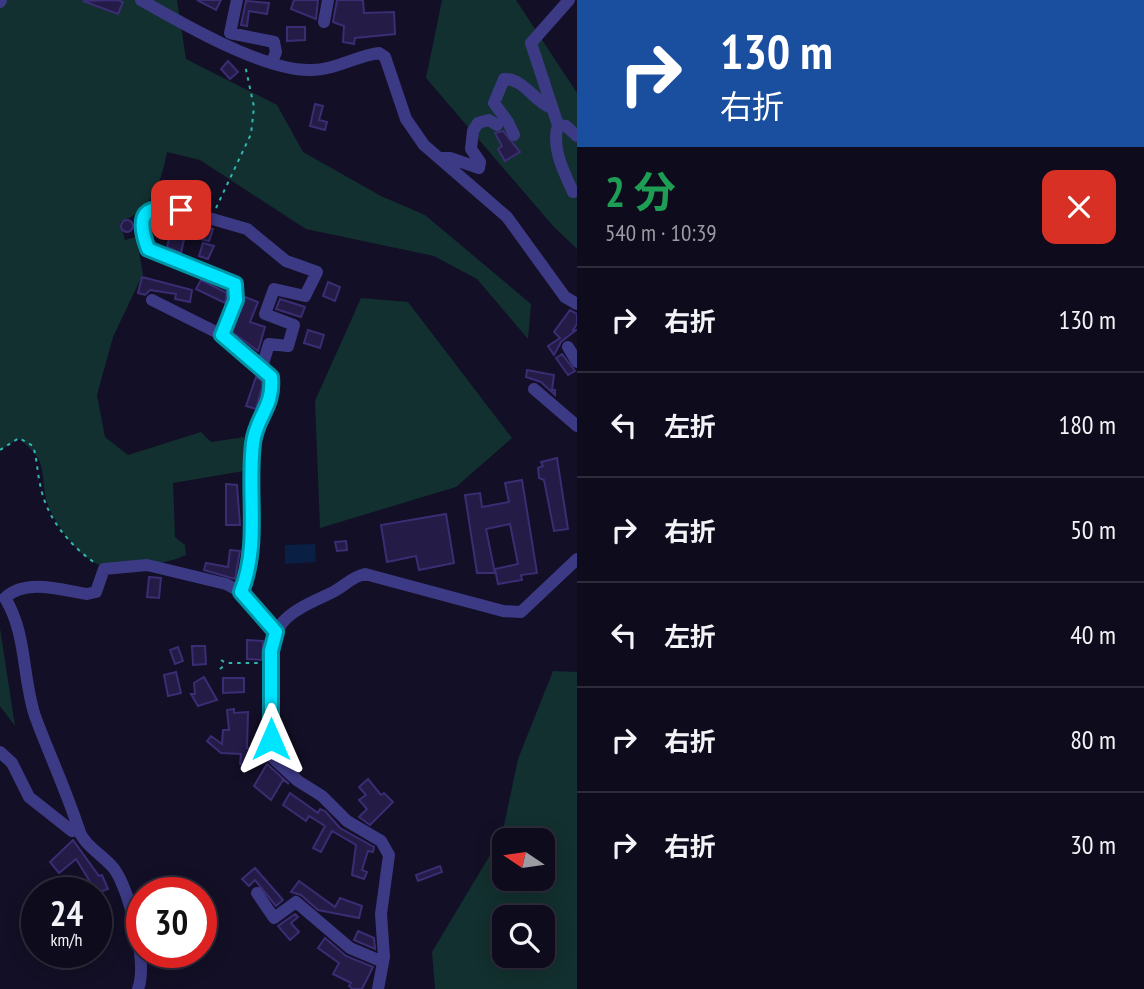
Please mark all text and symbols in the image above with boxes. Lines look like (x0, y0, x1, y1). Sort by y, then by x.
text: 130 m (720, 19, 833, 83)
icon: right (605, 28, 696, 119)
text: 右折 (720, 85, 784, 127)
text: 2 分 (605, 164, 676, 219)
button: close (1042, 170, 1116, 244)
pin (151, 180, 211, 240)
icon: arrive (162, 191, 200, 229)
text: 540 m · 10:39 (605, 218, 717, 247)
icon: right (605, 301, 643, 339)
text: 130 m (1058, 303, 1116, 336)
text: 右折 (664, 305, 716, 338)
icon: left (605, 406, 643, 444)
text: 180 m (1058, 408, 1116, 441)
text: 左折 (664, 410, 716, 443)
icon: right (605, 511, 643, 549)
text: 50 m (1070, 513, 1116, 546)
text: 右折 (664, 515, 716, 548)
icon: left (605, 616, 643, 654)
text: 40 m (1070, 618, 1116, 651)
text: 左折 (664, 620, 716, 653)
position arrow (234, 702, 308, 776)
icon: right (605, 721, 643, 759)
text: 80 m (1070, 723, 1116, 756)
text: 右折 (664, 725, 716, 758)
icon: right (605, 826, 643, 864)
north arrow (492, 828, 555, 891)
map controls (492, 828, 555, 968)
text: 30 m (1070, 828, 1116, 861)
text: 右折 (664, 830, 716, 863)
speed limit sign: 30 (126, 877, 217, 968)
text: 24 (50, 890, 83, 936)
button: search (492, 905, 555, 968)
text: km/h (51, 928, 82, 951)

